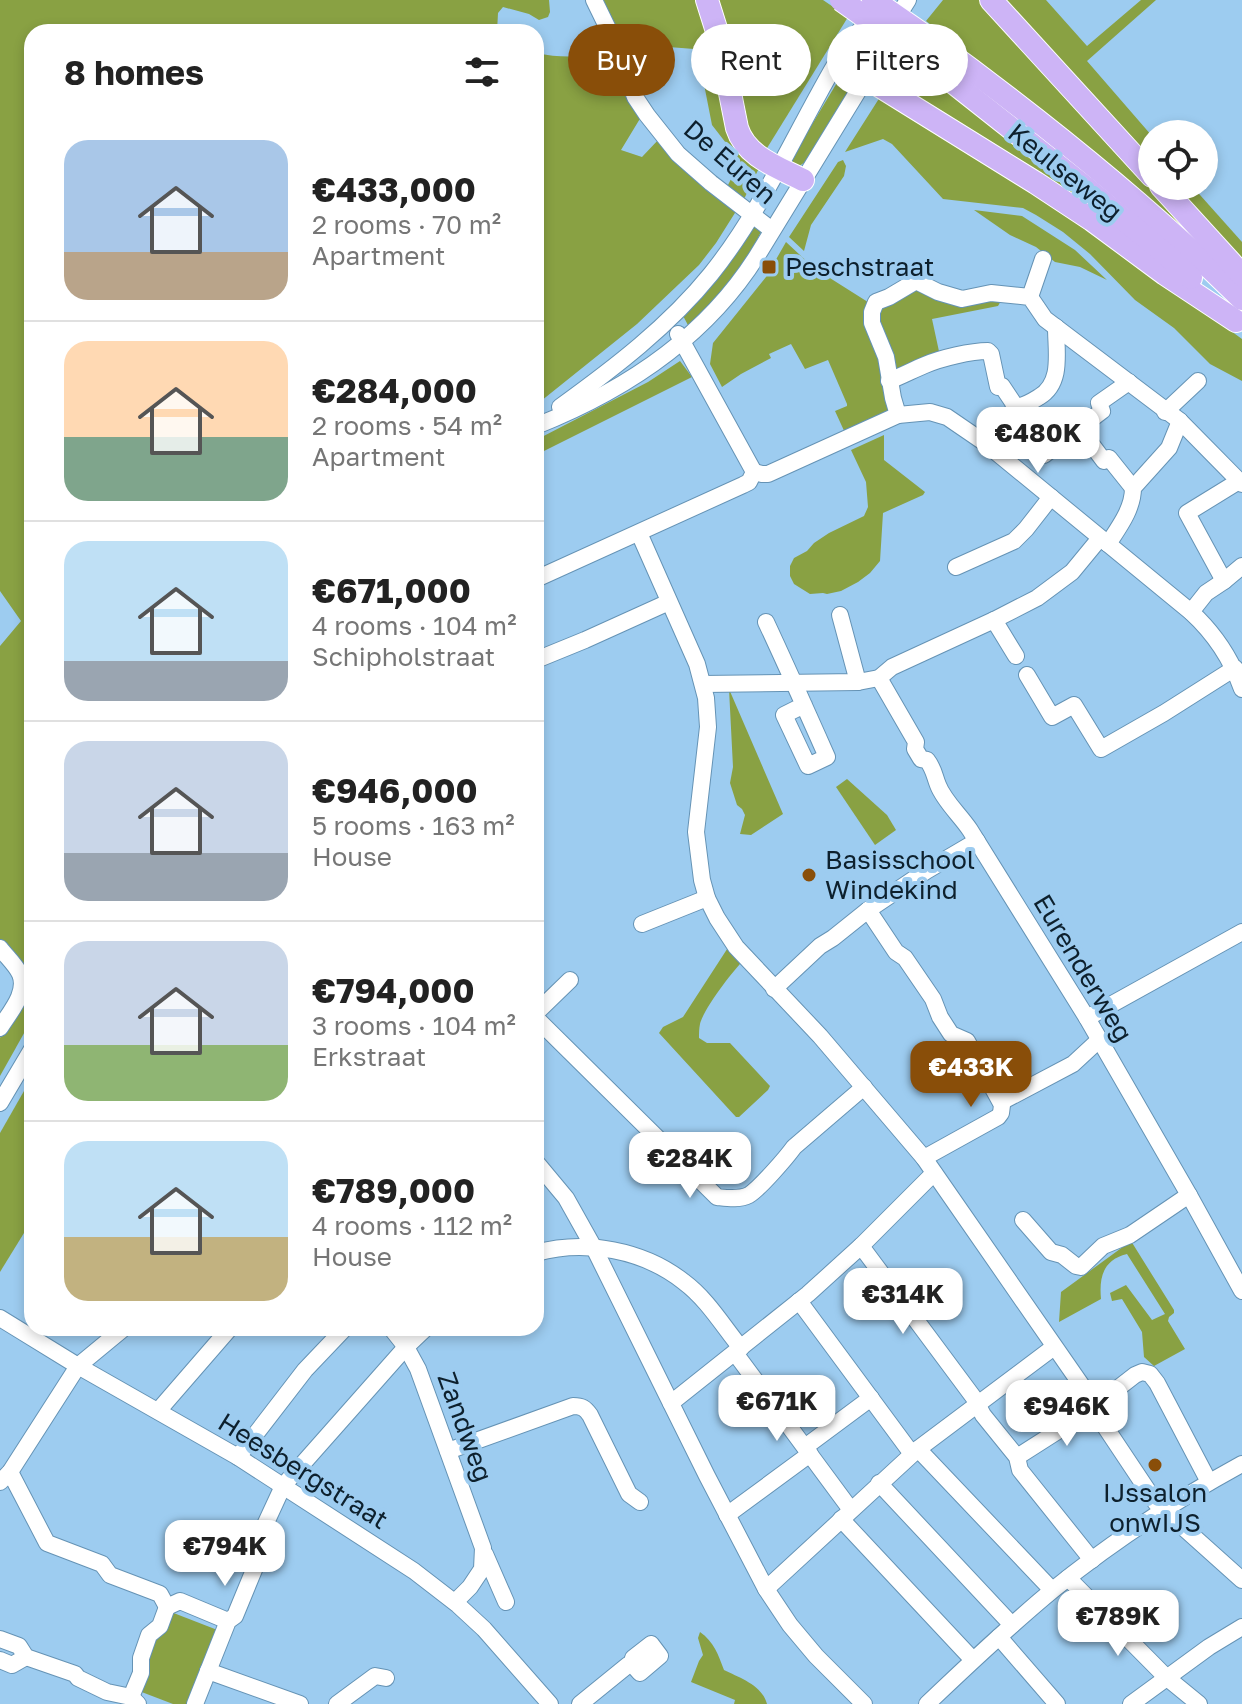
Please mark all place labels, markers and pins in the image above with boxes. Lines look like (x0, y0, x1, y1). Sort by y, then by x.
place label: Peschstraat (785, 251, 934, 282)
marker: Peschstraat (760, 258, 778, 276)
pin: €480K (982, 407, 1094, 475)
place label: Basisschool Windekind (825, 844, 975, 905)
marker: Basisschool Windekind (800, 866, 818, 884)
pin: €433K (915, 1041, 1027, 1109)
pin: €284K (634, 1132, 746, 1200)
pin: €314K (847, 1268, 959, 1336)
pin: €671K (721, 1375, 833, 1443)
pin: €946K (1011, 1380, 1123, 1448)
marker: IJssalon onwIJS (1146, 1456, 1164, 1474)
place label: IJssalon onwIJS (1103, 1477, 1207, 1538)
pin: €794K (169, 1520, 281, 1588)
pin: €789K (1062, 1590, 1174, 1658)

